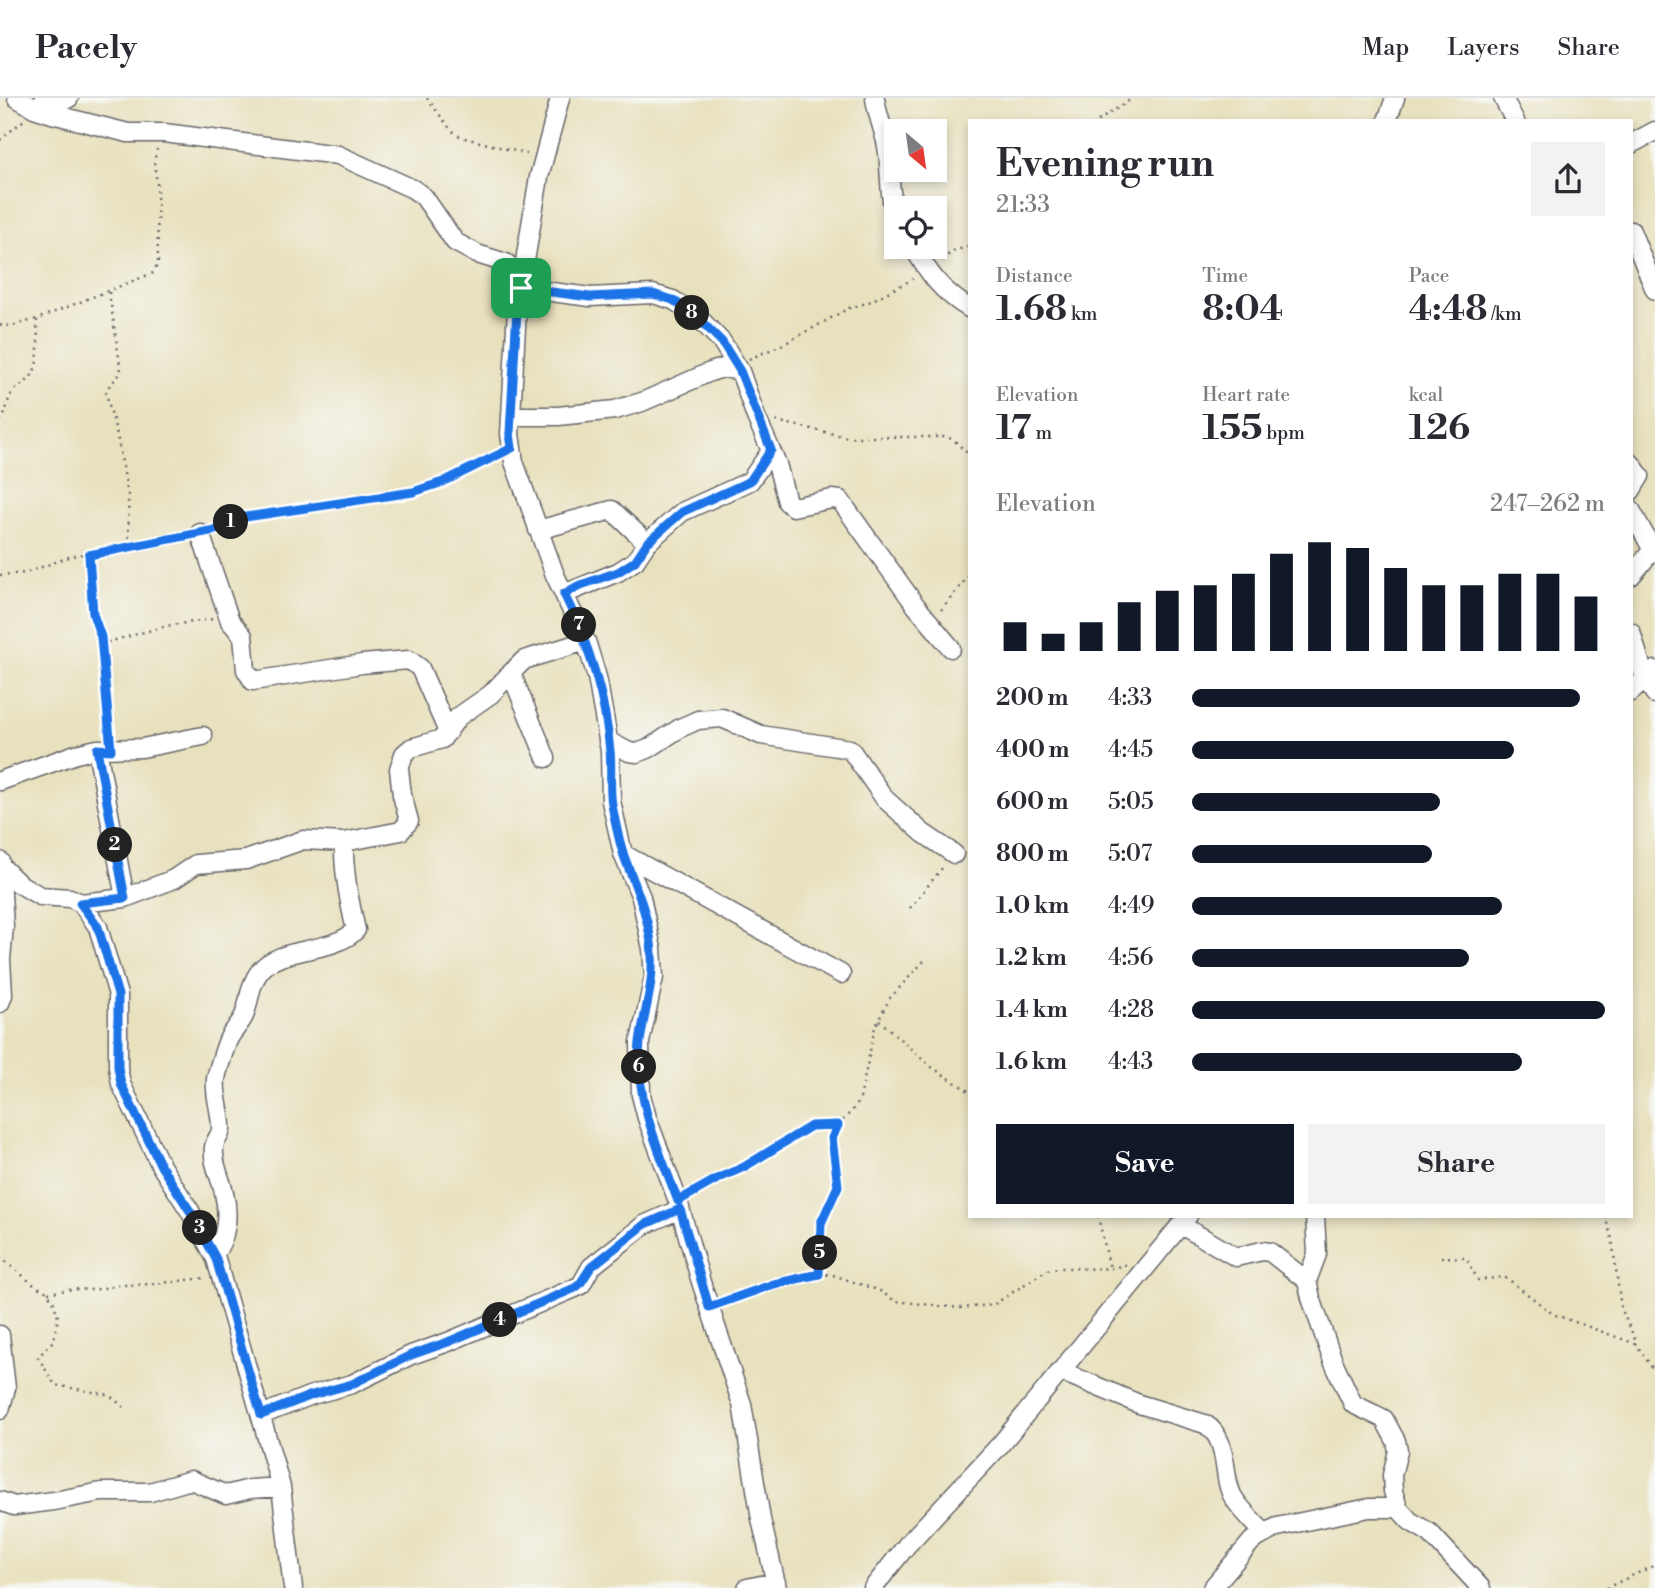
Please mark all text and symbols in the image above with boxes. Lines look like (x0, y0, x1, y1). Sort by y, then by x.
text: Pacely (35, 28, 137, 69)
text: Map (1362, 33, 1409, 63)
text: Layers (1447, 33, 1519, 63)
text: Share (1557, 33, 1620, 63)
north arrow (884, 119, 947, 182)
map controls (884, 119, 947, 259)
text: Evening run (996, 141, 1214, 188)
button: share (1531, 142, 1605, 216)
text: 21:33 (996, 191, 1050, 219)
button: locate (884, 196, 947, 259)
pin (491, 258, 551, 318)
text: Distance (996, 264, 1073, 288)
text: Time (1202, 264, 1248, 288)
text: Pace (1409, 264, 1449, 288)
icon: arrive (502, 269, 540, 307)
text: 1.68 (996, 288, 1067, 331)
text: 8:04 (1202, 288, 1283, 331)
text: 4:48 (1409, 288, 1487, 331)
pin: 8 (674, 296, 710, 330)
text: 8 (685, 300, 698, 324)
text: km (1067, 302, 1098, 326)
text: /km (1487, 302, 1522, 326)
text: Elevation (996, 383, 1078, 407)
text: Heart rate (1202, 383, 1290, 407)
text: kcal (1409, 383, 1443, 407)
text: 17 (996, 407, 1032, 450)
text: 155 (1202, 407, 1263, 450)
text: 126 (1409, 407, 1470, 450)
text: m (1032, 421, 1052, 445)
text: bpm (1263, 421, 1305, 445)
text: Elevation (996, 490, 1096, 518)
text: 247–262 m (1490, 490, 1605, 518)
pin: 1 (214, 504, 248, 540)
text: 1 (226, 509, 235, 533)
pin: 7 (562, 608, 596, 642)
text: 7 (573, 612, 584, 636)
text: 200 m (996, 684, 1068, 712)
text: 4:33 (1108, 684, 1152, 712)
text: 400 m (996, 736, 1069, 764)
text: 4:45 (1108, 736, 1153, 764)
text: 600 m (996, 788, 1069, 816)
text: 5:05 (1108, 788, 1154, 816)
pin: 2 (97, 828, 132, 862)
text: 2 (109, 832, 120, 856)
text: 800 m (996, 840, 1069, 868)
text: 5:07 (1108, 840, 1152, 868)
text: 1.0 km (996, 892, 1069, 920)
text: 4:49 (1108, 892, 1155, 920)
text: 1.2 km (996, 944, 1067, 972)
text: 4:56 (1108, 944, 1154, 972)
text: 1.4 km (996, 996, 1068, 1024)
text: 4:28 (1108, 996, 1154, 1024)
text: 1.6 km (996, 1048, 1067, 1076)
text: 4:43 (1108, 1048, 1153, 1076)
pin: 6 (622, 1049, 656, 1084)
text: 6 (633, 1054, 644, 1078)
button: Save (996, 1124, 1294, 1204)
button: Share (1308, 1124, 1605, 1204)
pin: 3 (182, 1210, 218, 1246)
text: 3 (194, 1215, 205, 1239)
pin: 5 (802, 1236, 838, 1270)
text: 5 (814, 1240, 825, 1264)
pin: 4 (482, 1302, 518, 1338)
text: 4 (493, 1307, 506, 1331)

